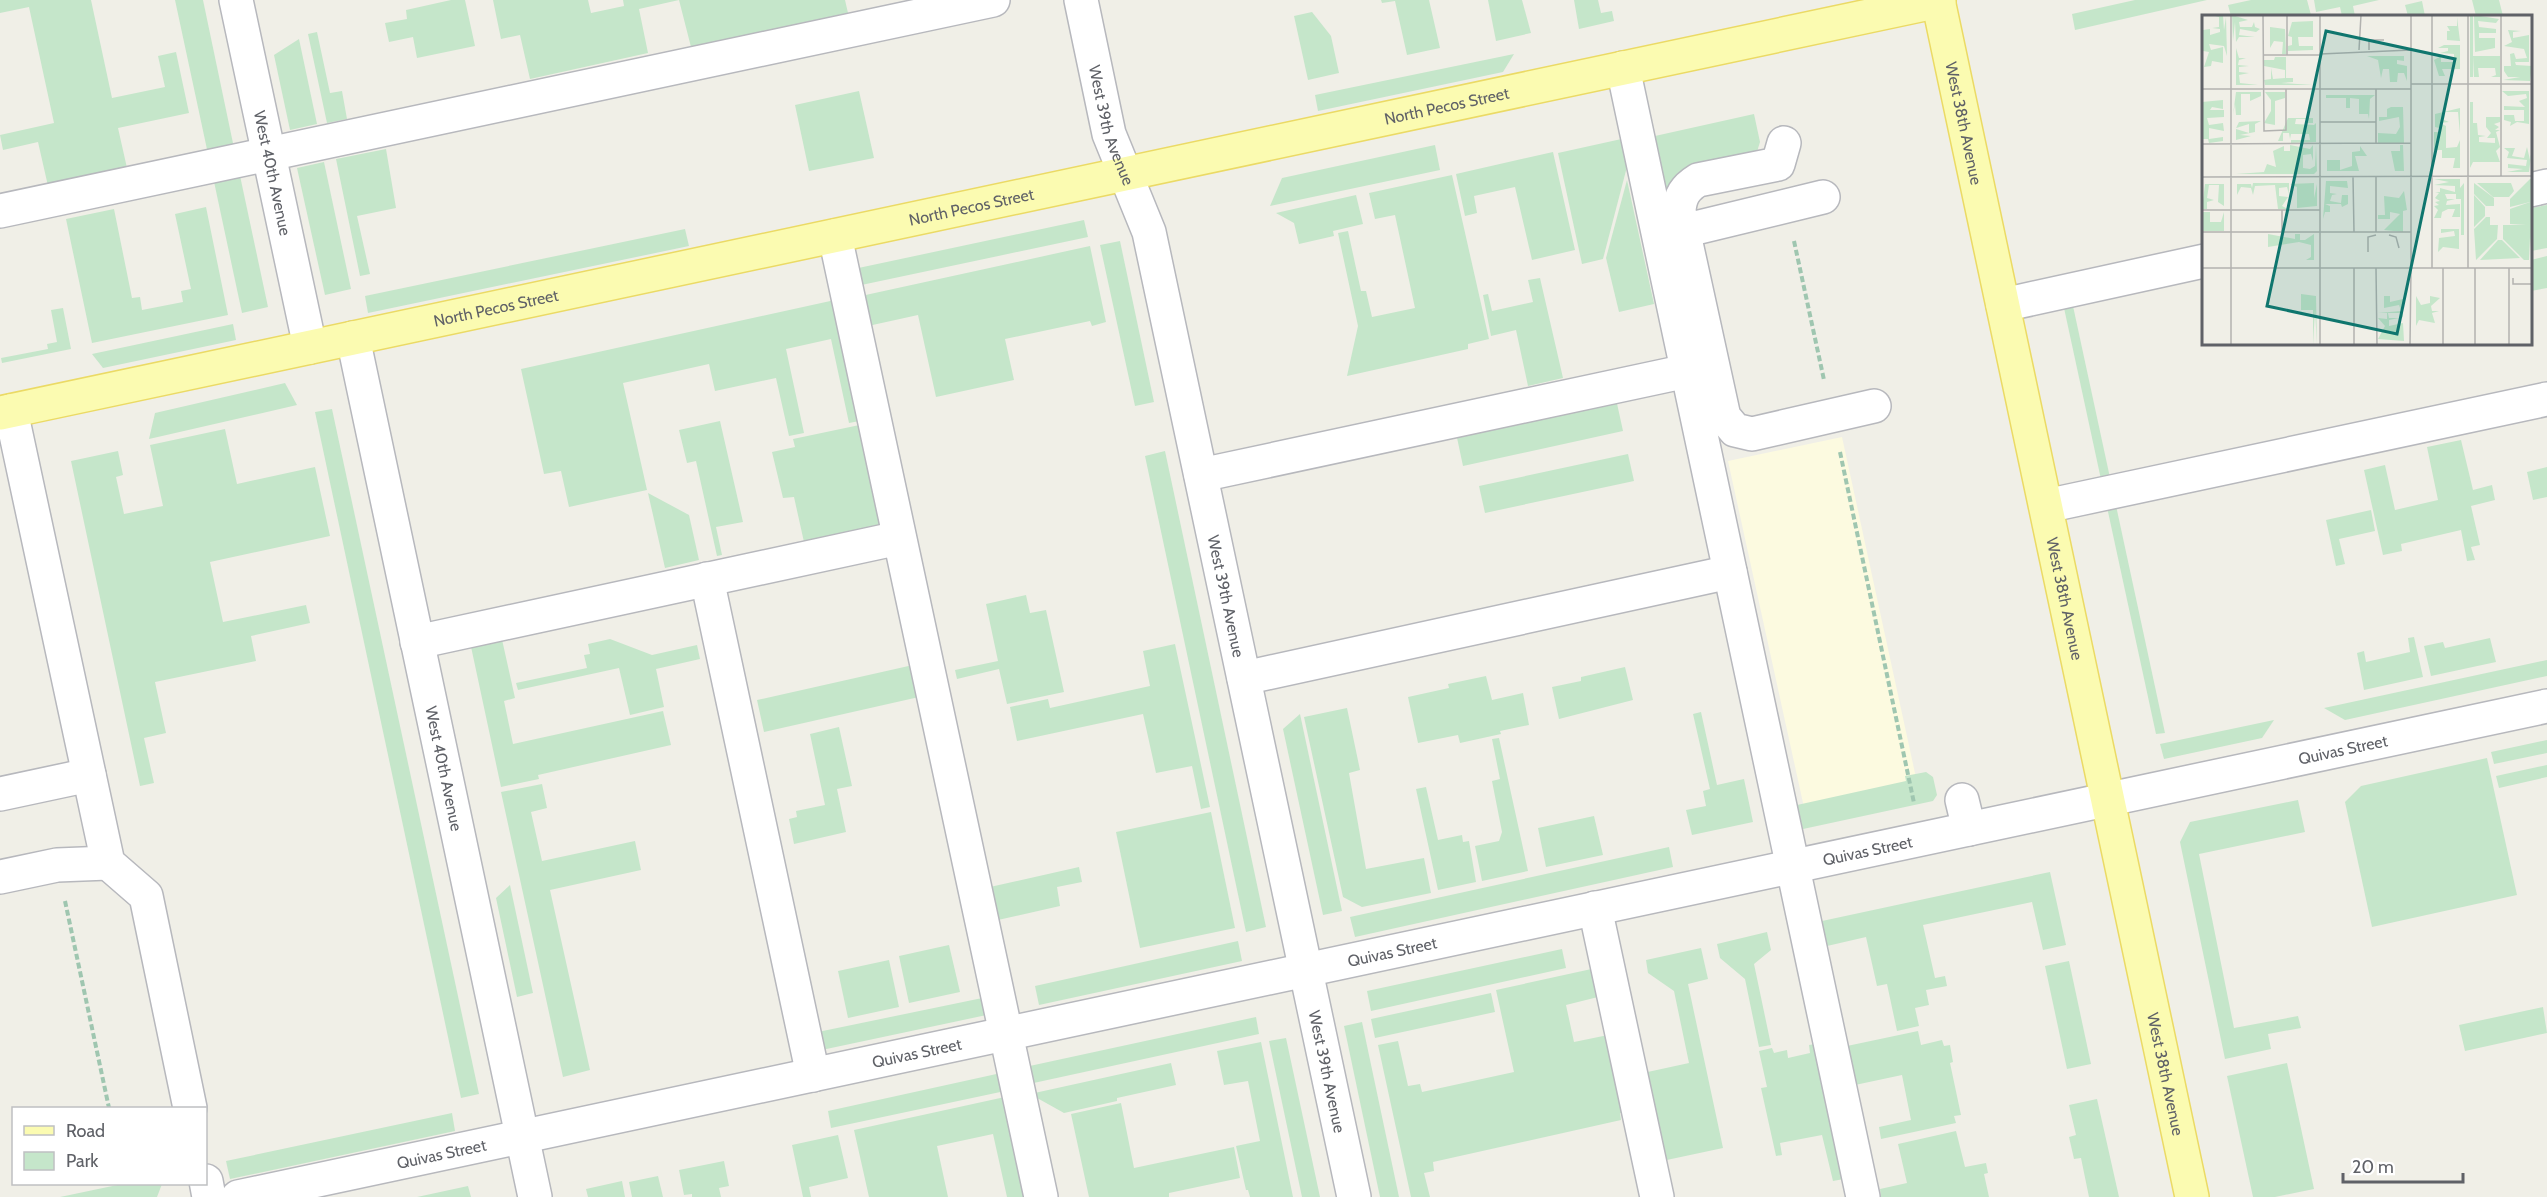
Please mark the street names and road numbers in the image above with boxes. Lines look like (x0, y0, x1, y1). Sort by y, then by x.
street label: West 38th Avenue (1941, 60, 1986, 187)
street label: West 39th Avenue (1085, 63, 1138, 188)
street label: North Pecos Street (1383, 83, 1512, 129)
street label: West 40th Avenue (250, 109, 295, 237)
street label: North Pecos Street (907, 184, 1036, 230)
street label: North Pecos Street (432, 285, 561, 331)
street label: West 39th Avenue (1204, 533, 1248, 659)
street label: West 38th Avenue (2042, 536, 2087, 662)
street label: West 40th Avenue (421, 704, 466, 833)
street label: Quivas Street (2297, 731, 2390, 769)
street label: Quivas Street (1821, 832, 1915, 870)
street label: Quivas Street (1346, 933, 1439, 971)
street label: West 39th Avenue (1305, 1009, 1349, 1135)
street label: West 38th Avenue (2143, 1011, 2188, 1137)
street label: Quivas Street (870, 1034, 964, 1072)
street label: Quivas Street (395, 1135, 489, 1173)

